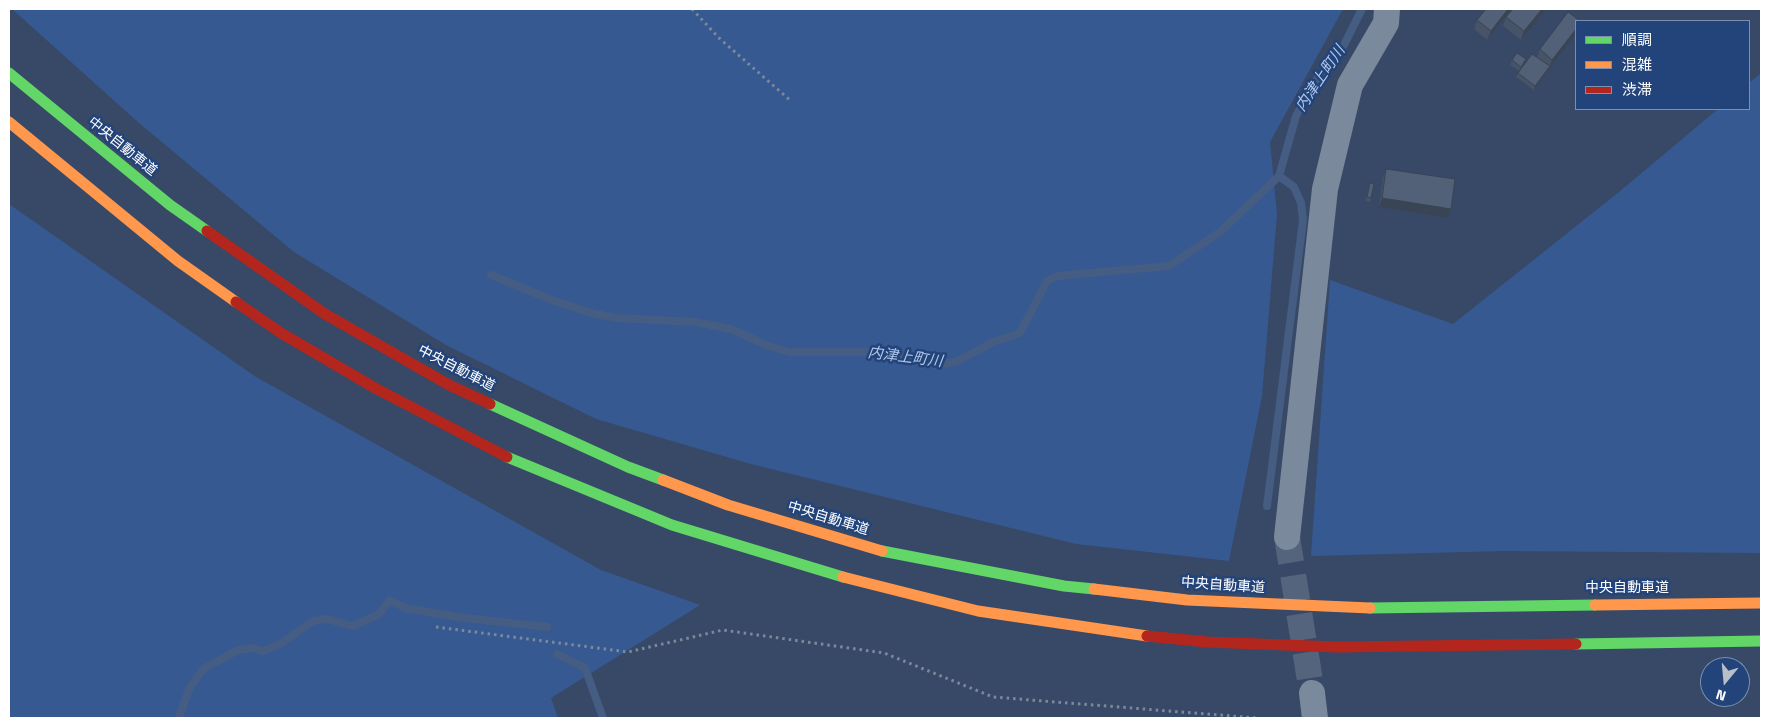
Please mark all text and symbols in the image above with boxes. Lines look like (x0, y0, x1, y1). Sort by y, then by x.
legend (1575, 20, 1750, 110)
text: 順調 (1622, 28, 1652, 51)
water label: 内津上町川 (1293, 43, 1349, 115)
text: 混雑 (1622, 53, 1652, 76)
text: 渋滞 (1622, 78, 1652, 101)
street label: 中央自動車道 (84, 114, 160, 180)
street label: 中央自動車道 (415, 342, 497, 396)
water label: 内津上町川 (867, 344, 943, 372)
street label: 中央自動車道 (785, 499, 871, 539)
street label: 中央自動車道 (1181, 575, 1265, 597)
street label: 中央自動車道 (1585, 581, 1669, 597)
north arrow (1700, 657, 1750, 707)
text: N (1713, 684, 1728, 707)

